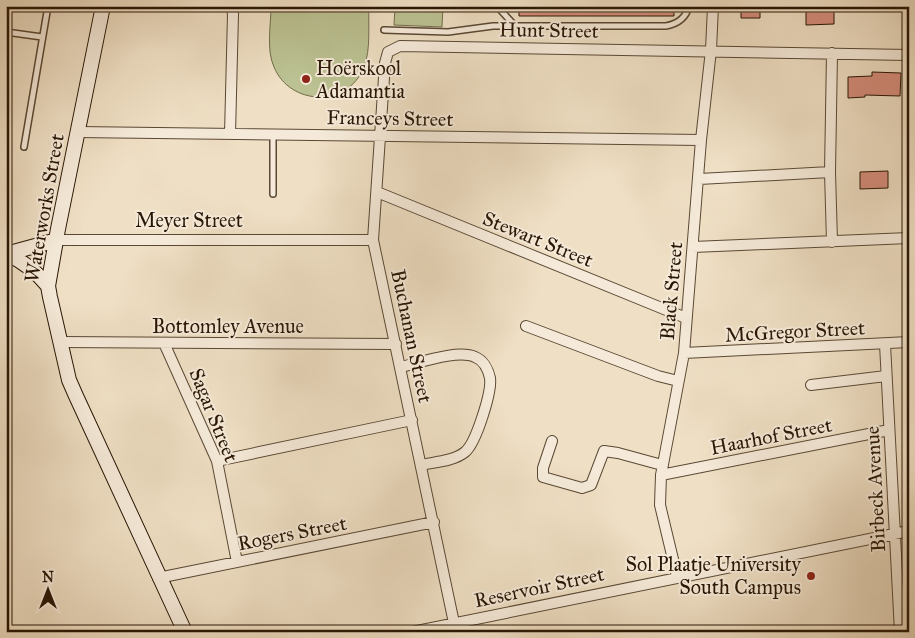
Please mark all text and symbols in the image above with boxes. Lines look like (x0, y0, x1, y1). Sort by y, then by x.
street label: Hunt Street (499, 17, 599, 43)
place label: Hoërskool Adamantia (315, 56, 405, 103)
marker: Hoërskool Adamantia (300, 73, 312, 85)
street label: Franceys Street (326, 105, 454, 131)
street label: Waterworks Street (19, 132, 69, 284)
street label: Stewart Street (479, 206, 597, 272)
street label: Meyer Street (135, 208, 243, 232)
street label: Black Street (655, 241, 687, 341)
street label: Buchanan Street (386, 267, 438, 405)
street label: Bottomley Avenue (152, 314, 304, 338)
street label: McGregor Street (724, 315, 866, 348)
street label: Sagar Street (183, 365, 244, 466)
street label: Haarhof Street (708, 412, 834, 460)
street label: Birbeck Avenue (860, 425, 890, 553)
street label: Rogers Street (235, 511, 349, 556)
place label: Sol Plaatje University South Campus (626, 552, 802, 599)
street label: Reservoir Street (472, 562, 606, 612)
north arrow (22, 566, 72, 616)
text: N (42, 569, 54, 586)
marker: Sol Plaatje University South Campus (805, 570, 817, 582)

